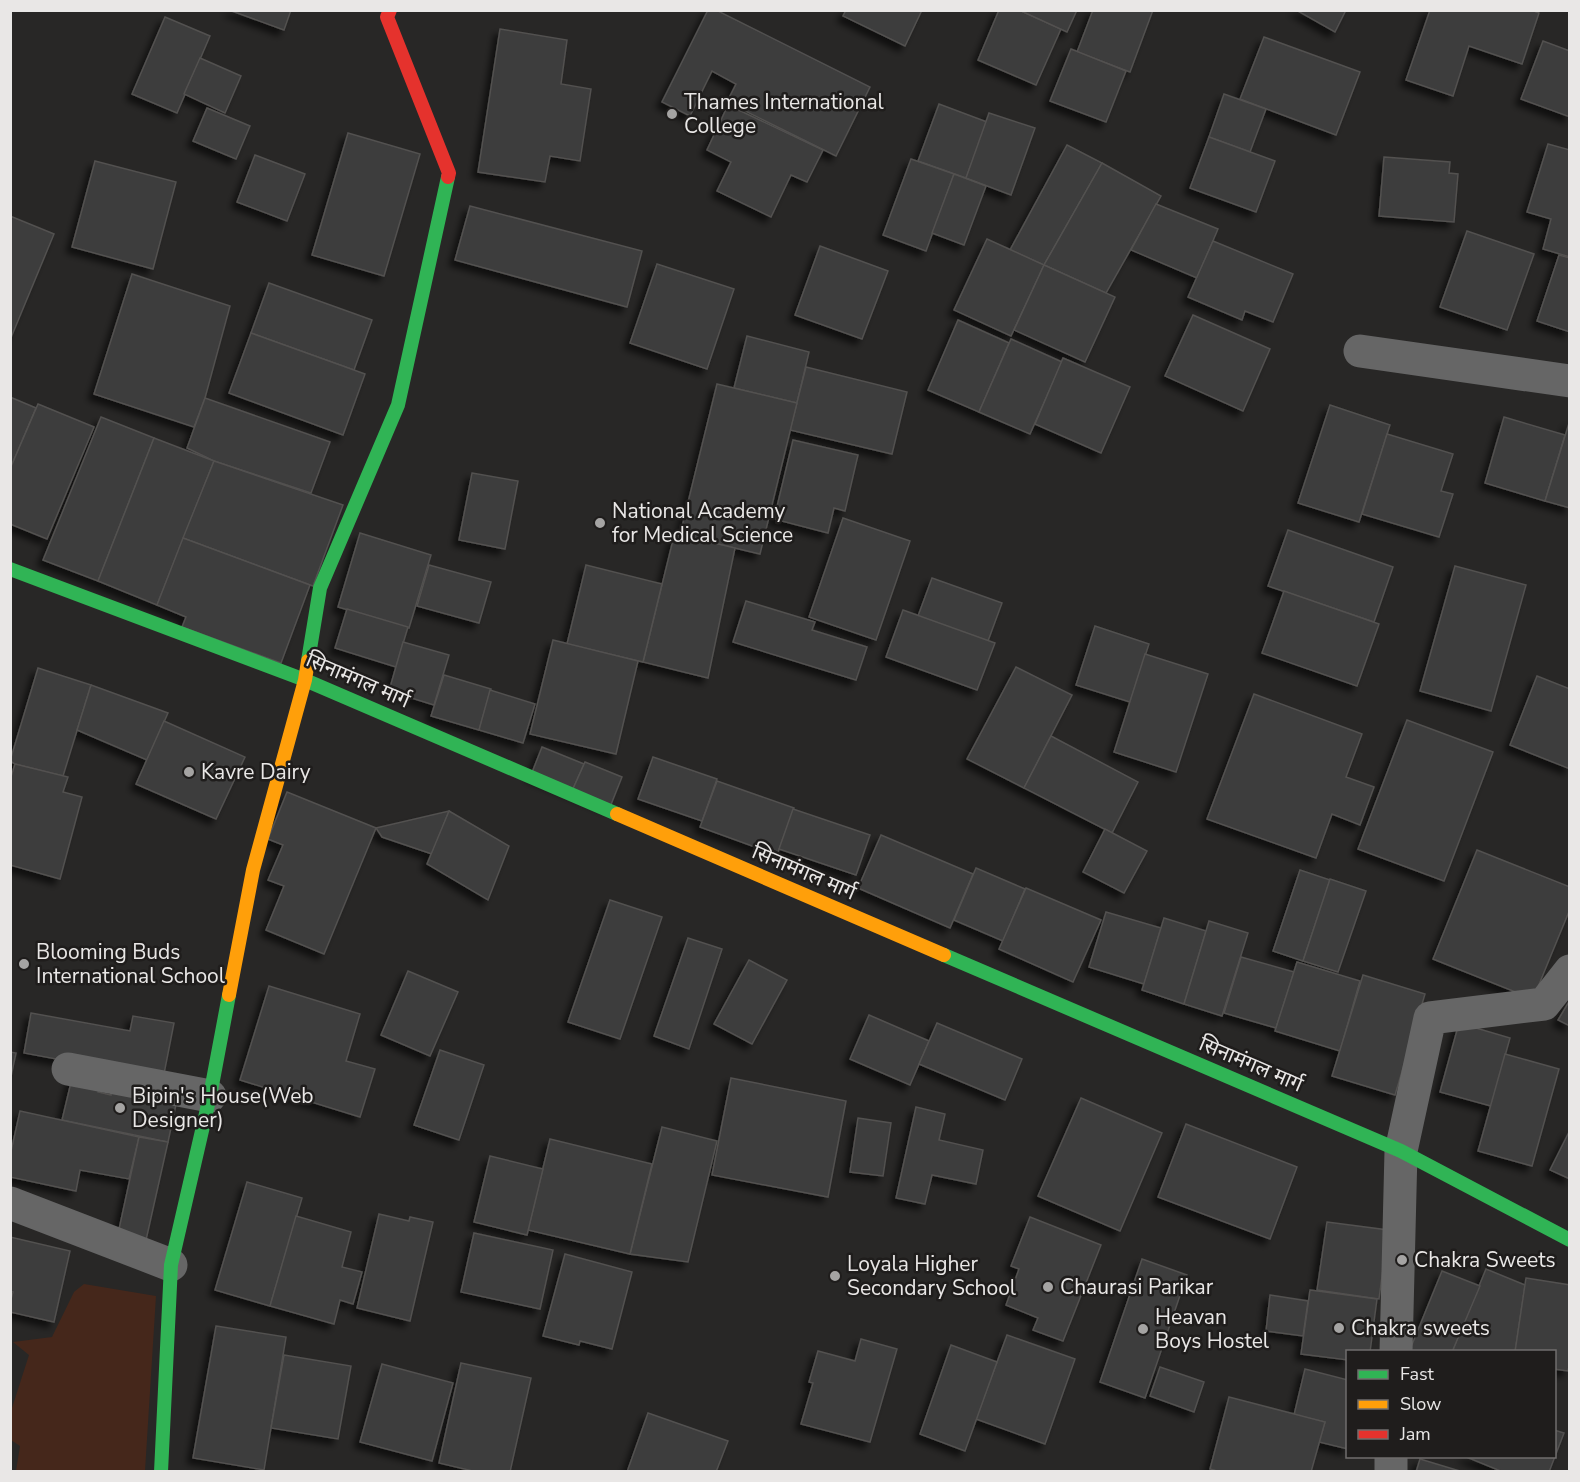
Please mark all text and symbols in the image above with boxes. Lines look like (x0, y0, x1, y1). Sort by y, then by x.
place label: Thames International College (684, 88, 885, 140)
marker: Thames International College (665, 107, 679, 121)
place label: National Academy for Medical Science (612, 497, 793, 549)
marker: National Academy for Medical Science (593, 516, 607, 530)
street label: सिनामंगल मार्ग (302, 646, 415, 715)
place label: Kavre Dairy (201, 758, 311, 786)
marker: Kavre Dairy (182, 765, 196, 779)
street label: सिनामंगल मार्ग (748, 838, 861, 907)
place label: Blooming Buds International School (36, 938, 226, 990)
marker: Blooming Buds International School (17, 957, 31, 971)
street label: सिनामंगल मार्ग (1195, 1030, 1308, 1099)
place label: Bipin's House(Web Designer) (132, 1082, 314, 1134)
marker: Bipin's House(Web Designer) (113, 1101, 127, 1115)
place label: Chakra Sweets (1414, 1246, 1556, 1274)
place label: Loyala Higher Secondary School (847, 1250, 1017, 1302)
marker: Chakra Sweets (1395, 1253, 1409, 1267)
marker: Loyala Higher Secondary School (828, 1269, 842, 1283)
place label: Chaurasi Parikar (1060, 1273, 1214, 1301)
marker: Chaurasi Parikar (1041, 1280, 1055, 1294)
place label: Heavan Boys Hostel (1155, 1303, 1270, 1355)
place label: Chakra sweets (1351, 1314, 1490, 1342)
marker: Chakra sweets (1332, 1321, 1346, 1335)
marker: Heavan Boys Hostel (1136, 1322, 1150, 1336)
legend (1346, 1350, 1556, 1458)
text: Fast (1400, 1362, 1435, 1386)
text: Slow (1400, 1392, 1441, 1416)
text: Jam (1399, 1422, 1431, 1446)

